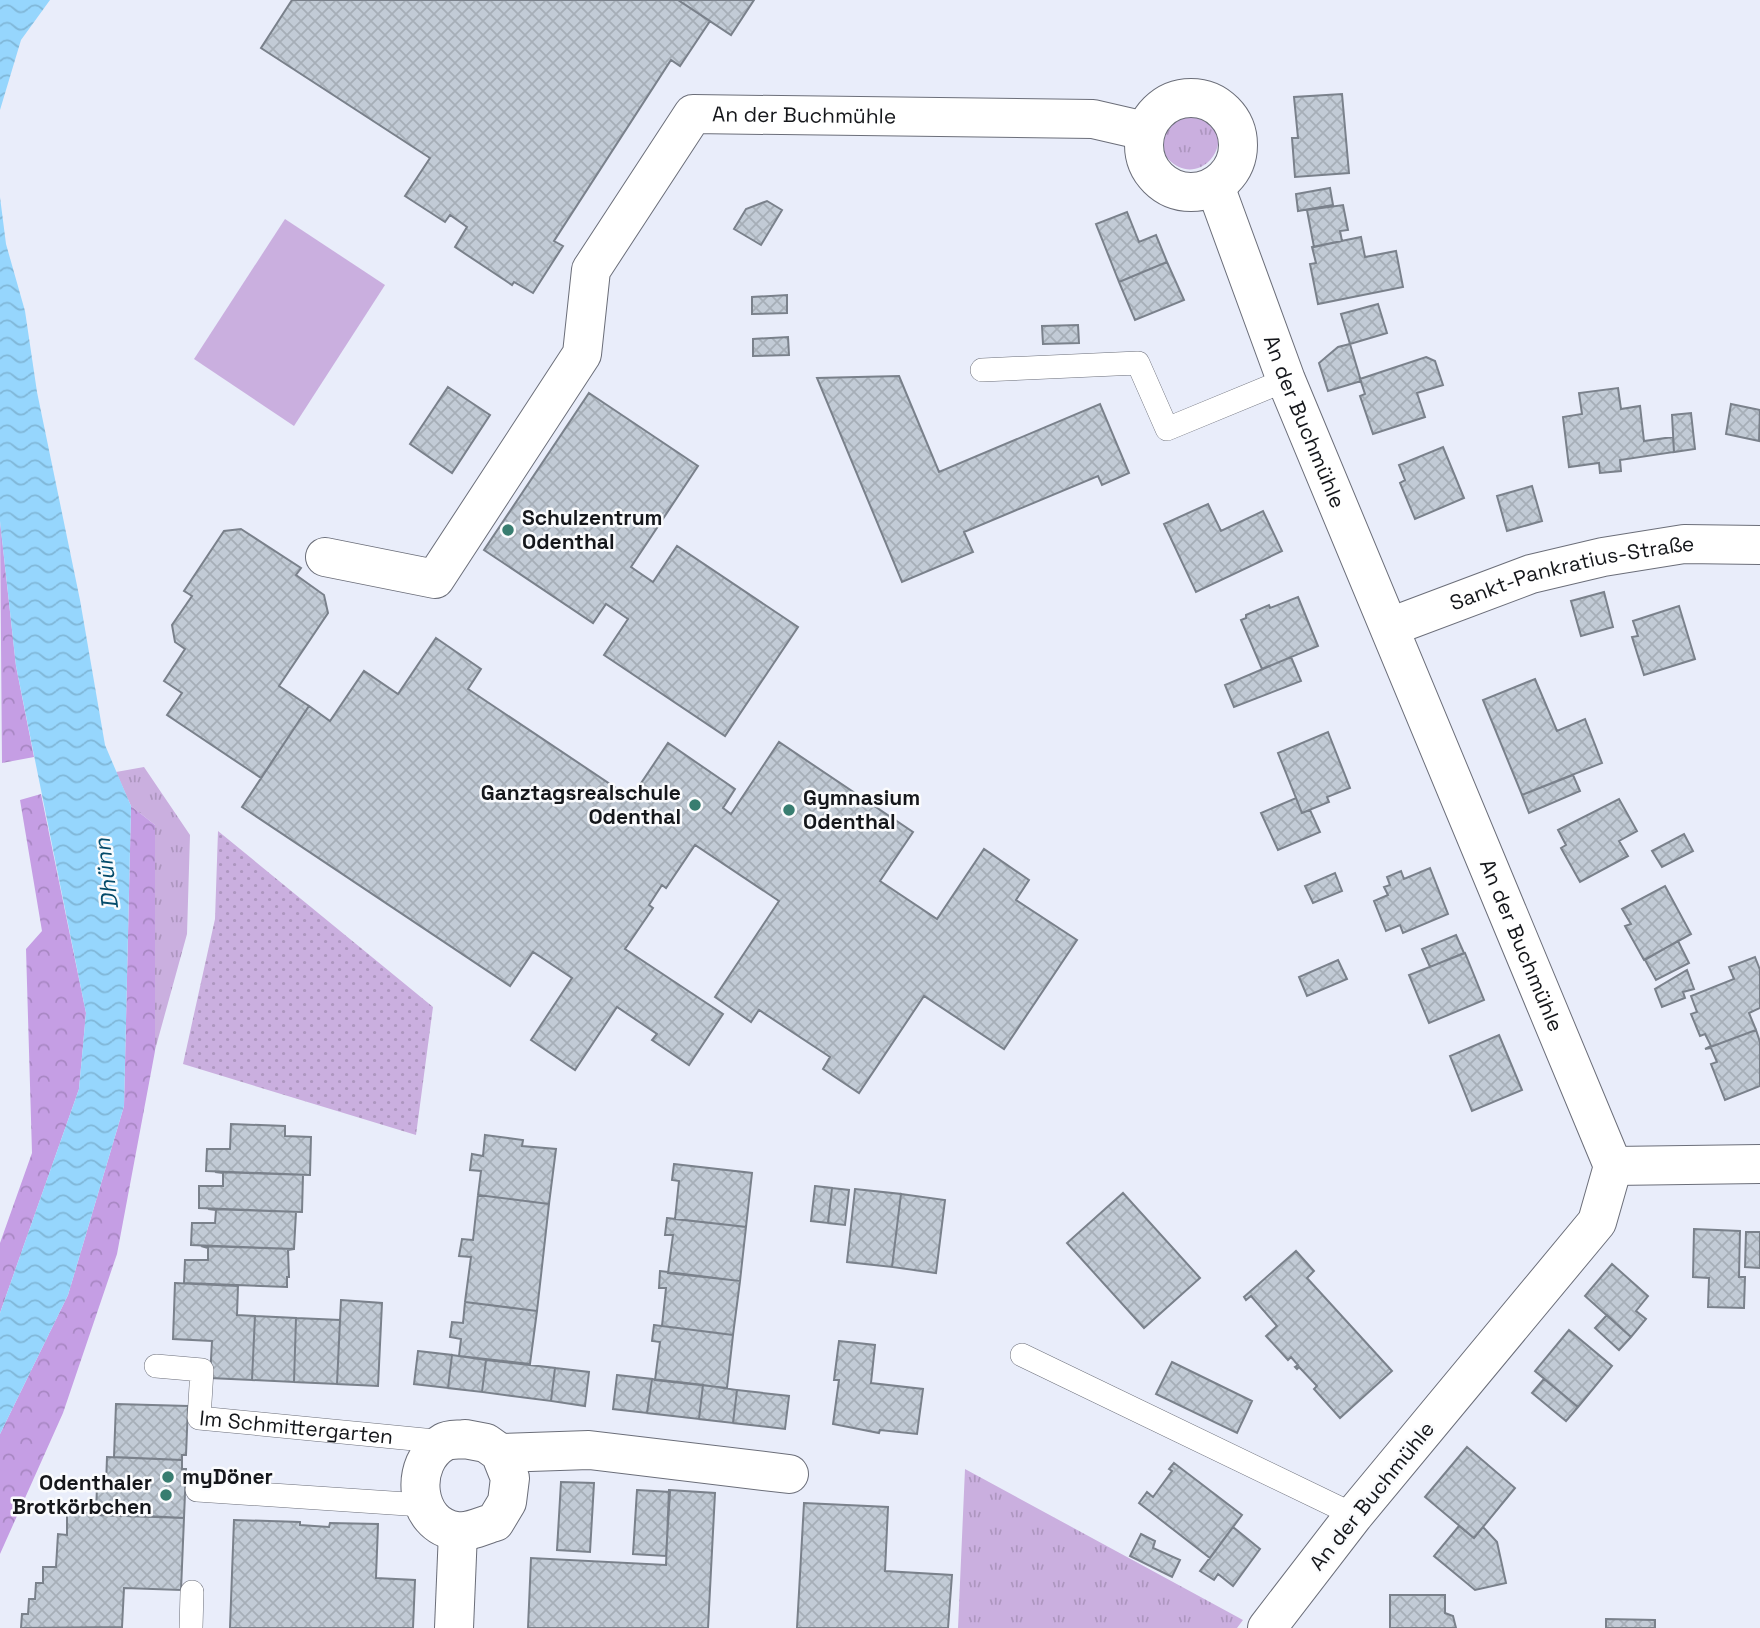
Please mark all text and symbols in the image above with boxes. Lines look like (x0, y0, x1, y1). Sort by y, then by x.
street label: An der Buchmühle (712, 100, 896, 130)
street label: An der Buchmühle (1258, 331, 1352, 512)
place label: Schulzentrum Odenthal (522, 504, 663, 555)
marker: Schulzentrum Odenthal (500, 522, 516, 538)
street label: Sankt-Pankratius-Straße (1446, 530, 1694, 616)
place label: Ganztagsrealschule Odenthal (481, 779, 681, 830)
place label: Gymnasium Odenthal (803, 784, 920, 835)
marker: Ganztagsrealschule Odenthal (687, 797, 703, 813)
marker: Gymnasium Odenthal (781, 802, 797, 818)
water label: Dhünn (87, 836, 125, 911)
street label: An der Buchmühle (1474, 855, 1570, 1035)
street label: Im Schmittergarten (198, 1404, 394, 1450)
street label: An der Buchmühle (1303, 1416, 1440, 1576)
place label: myDöner (182, 1463, 273, 1490)
place label: Odenthaler Brotkörbchen (12, 1469, 152, 1520)
marker: myDöner (160, 1469, 176, 1485)
marker: Odenthaler Brotkörbchen (158, 1487, 174, 1503)

